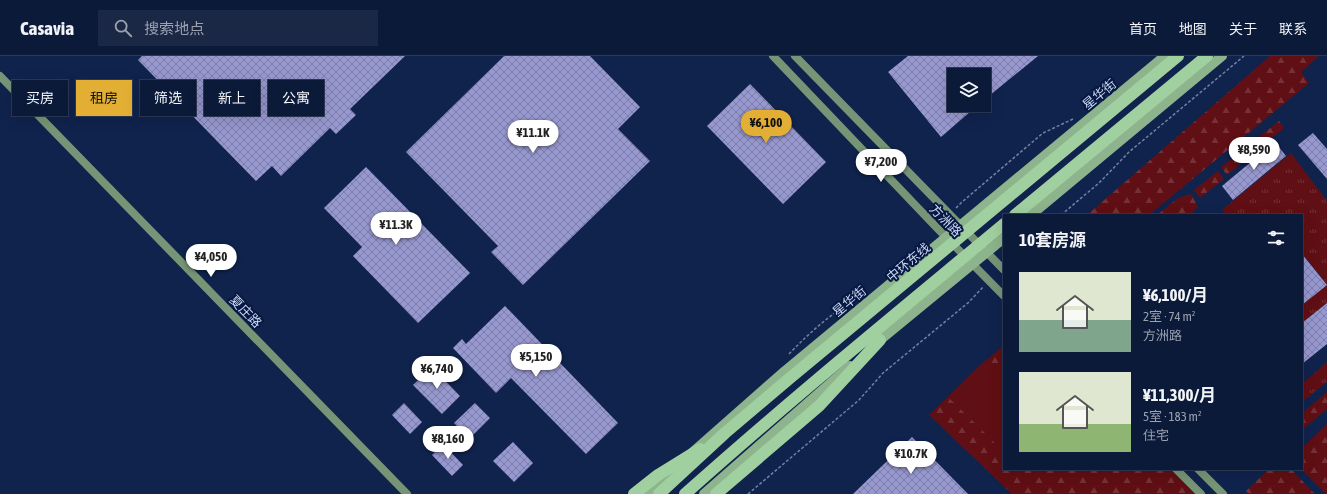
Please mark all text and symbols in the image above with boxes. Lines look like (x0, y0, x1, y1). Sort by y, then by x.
search box (98, 10, 378, 46)
text: Casavia (20, 17, 74, 39)
icon: search (112, 17, 134, 39)
text: 搜索地点 (144, 20, 204, 37)
text: 首页 (1129, 21, 1157, 37)
text: 地图 (1179, 21, 1207, 37)
text: 关于 (1229, 21, 1257, 37)
text: 联系 (1279, 21, 1307, 37)
map controls (947, 68, 991, 112)
button: layers (947, 68, 991, 112)
street label: 星华街 (1080, 76, 1119, 113)
chip: 买房 (12, 80, 68, 116)
chip: 租房 (76, 80, 132, 116)
chip: 筛选 (140, 80, 196, 116)
chip: 新上 (204, 80, 260, 116)
chip: 公寓 (268, 80, 324, 116)
pin: ¥6,100 (733, 110, 799, 144)
text: ¥6,100 (750, 115, 782, 130)
pin: ¥11.1K (500, 120, 566, 154)
text: ¥11.1K (517, 125, 549, 140)
pin: ¥8,590 (1221, 137, 1287, 171)
text: ¥8,590 (1238, 142, 1270, 157)
pin: ¥7,200 (848, 149, 914, 183)
text: ¥7,200 (865, 154, 897, 169)
street label: 方洲路 (927, 201, 965, 240)
pin: ¥11.3K (363, 212, 429, 246)
text: ¥11.3K (380, 217, 412, 232)
icon: filters (1265, 227, 1287, 249)
text: 10套房源 (1019, 230, 1086, 250)
street label: 中环东线 (884, 240, 933, 285)
pin: ¥4,050 (178, 244, 244, 278)
text: ¥4,050 (195, 249, 227, 264)
street label: 星华街 (830, 283, 869, 320)
text: ¥6,100/月 (1143, 285, 1208, 305)
icon: home (1051, 288, 1099, 336)
street label: 夏庄路 (227, 292, 265, 331)
text: 2室 · 74 m² (1143, 309, 1195, 324)
text: 方洲路 (1143, 328, 1182, 343)
pin: ¥5,150 (503, 344, 569, 378)
text: ¥5,150 (520, 349, 552, 364)
pin: ¥6,740 (404, 356, 470, 390)
text: ¥6,740 (421, 361, 453, 376)
text: ¥11,300/月 (1143, 385, 1216, 405)
icon: home (1051, 388, 1099, 436)
text: 5室 · 183 m² (1143, 409, 1202, 424)
pin: ¥8,160 (415, 426, 481, 460)
text: 住宅 (1143, 428, 1169, 443)
text: ¥8,160 (432, 431, 464, 446)
pin: ¥10.7K (878, 441, 944, 475)
text: ¥10.7K (895, 446, 927, 461)

